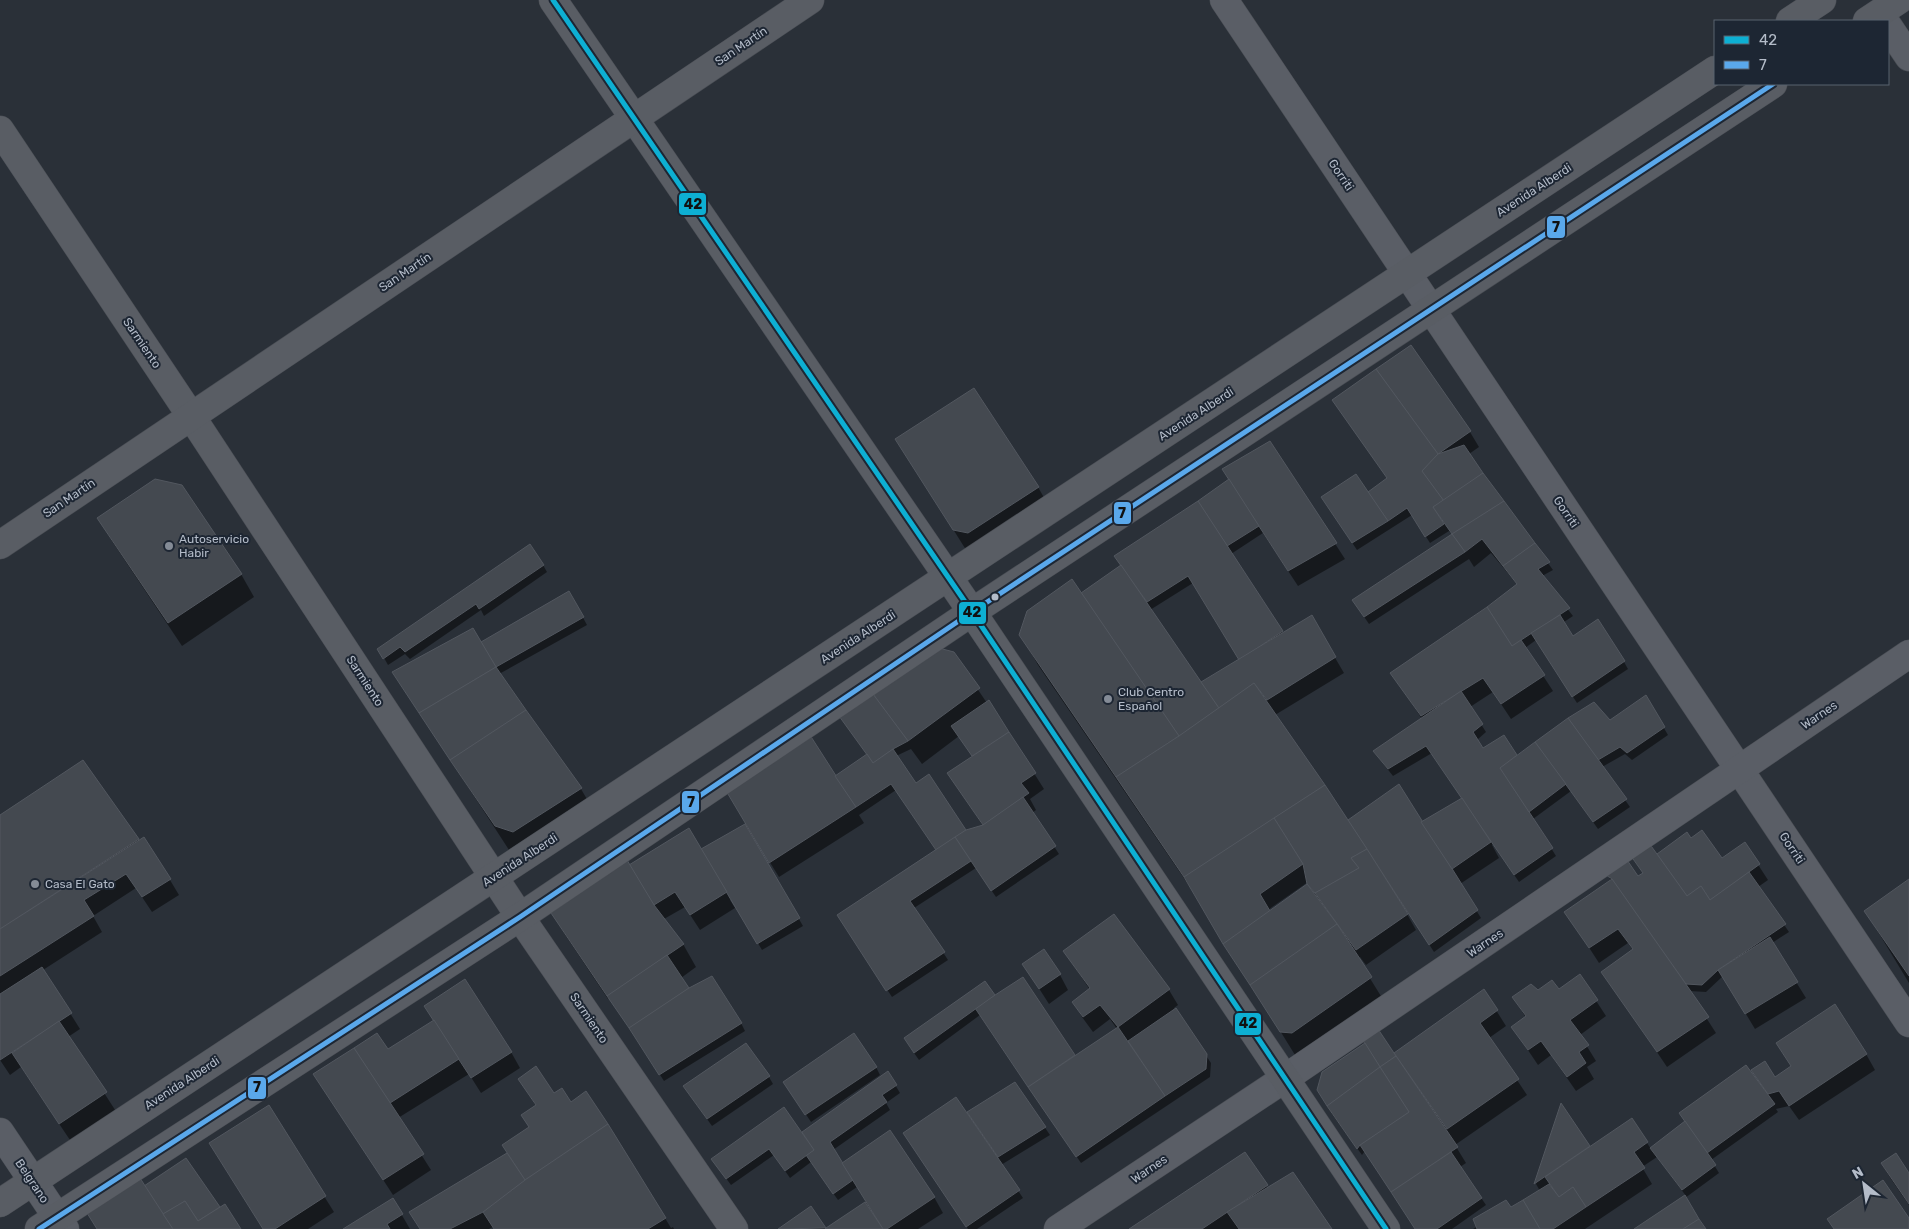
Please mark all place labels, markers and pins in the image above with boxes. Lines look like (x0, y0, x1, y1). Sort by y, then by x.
place label: Autoservicio Habir (179, 532, 249, 560)
marker: Autoservicio Habir (163, 540, 175, 552)
unlabelled marker (990, 592, 1000, 602)
place label: Club Centro Español (1118, 685, 1184, 713)
marker: Club Centro Español (1102, 693, 1114, 705)
place label: Casa El Gato (45, 877, 115, 891)
marker: Casa El Gato (29, 878, 41, 890)

